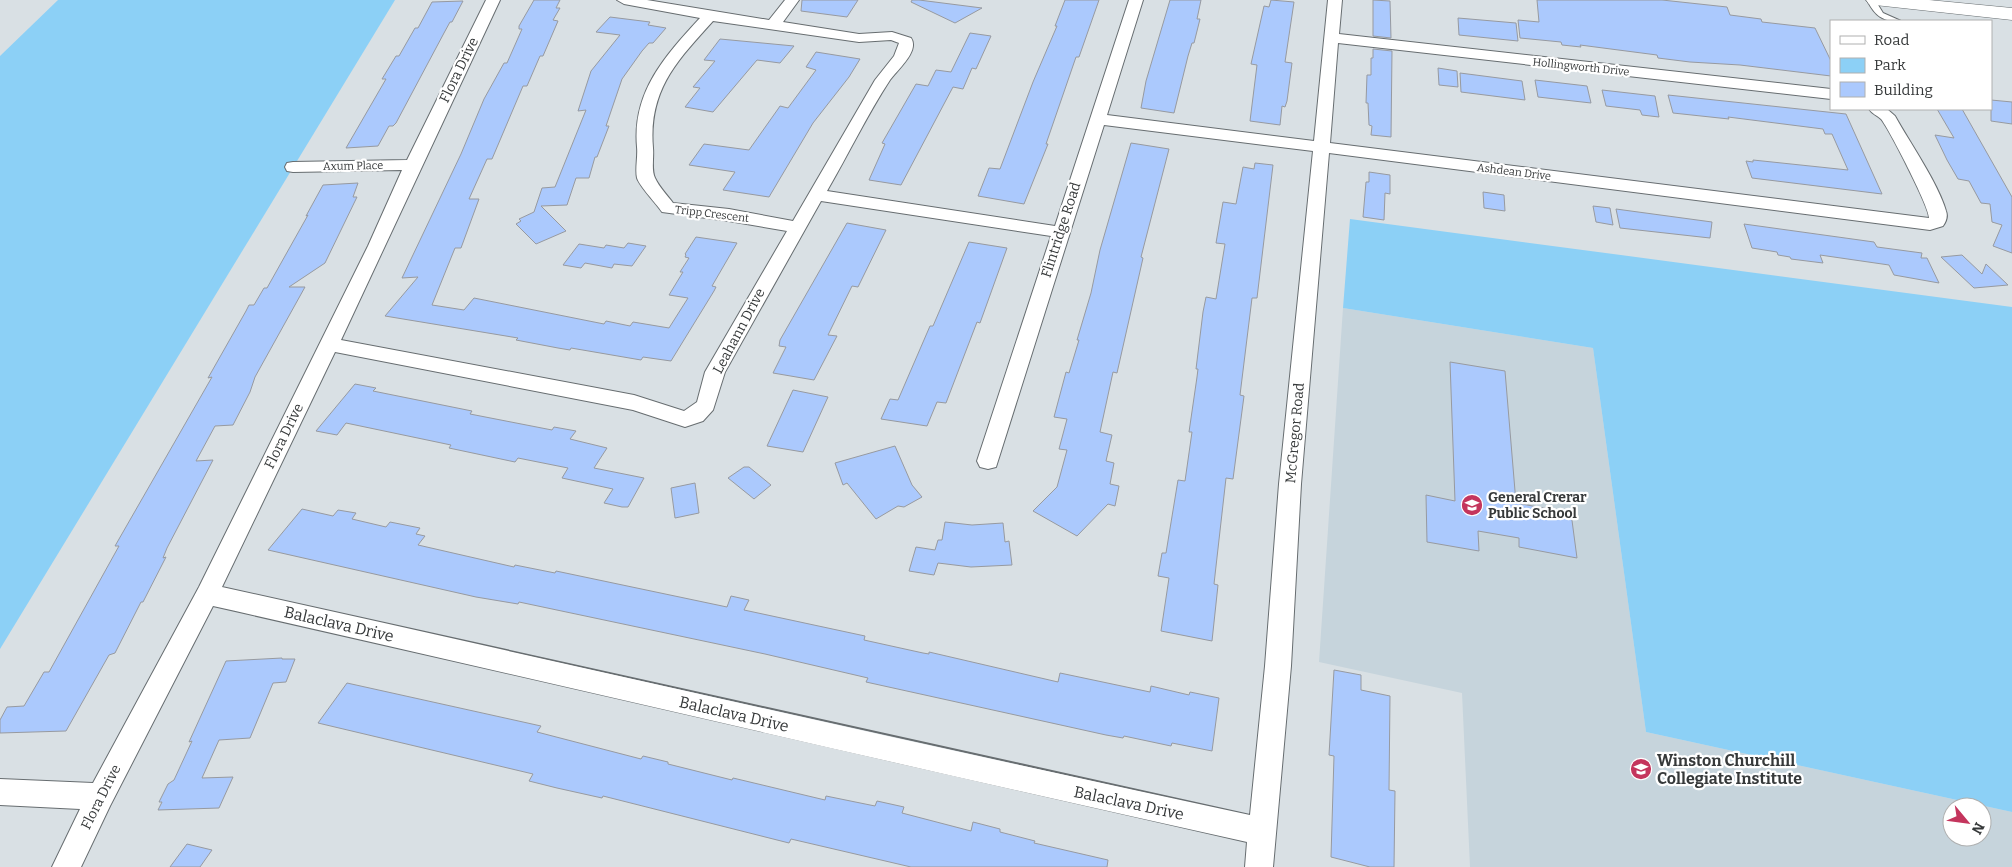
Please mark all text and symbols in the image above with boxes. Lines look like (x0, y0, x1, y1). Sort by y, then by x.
legend (1830, 20, 1992, 110)
text: Road (1874, 31, 1909, 49)
street label: Flora Drive (436, 35, 482, 105)
street label: Hollingworth Drive (1532, 55, 1630, 79)
text: Park (1874, 56, 1906, 74)
text: Building (1874, 81, 1933, 99)
street label: Axum Place (323, 159, 383, 173)
street label: Ashdean Drive (1476, 161, 1552, 183)
street label: Flintridge Road (1038, 180, 1084, 280)
street label: Tripp Crescent (674, 203, 750, 225)
street label: Leahann Drive (709, 285, 769, 377)
street label: McGregor Road (1282, 382, 1308, 484)
street label: Flora Drive (261, 401, 307, 471)
place label: General Crerar Public School (1488, 489, 1587, 522)
school or university icon: General Crerar Public School (1460, 493, 1484, 517)
street label: Balaclava Drive (282, 602, 396, 646)
street label: Balaclava Drive (677, 692, 791, 736)
place label: Winston Churchill Collegiate Institute (1657, 751, 1802, 788)
school or university icon: Winston Churchill Collegiate Institute (1629, 757, 1653, 781)
street label: Flora Drive (77, 762, 125, 832)
street label: Balaclava Drive (1072, 782, 1186, 824)
north arrow (1942, 797, 1992, 847)
text: N (1968, 819, 1988, 837)

